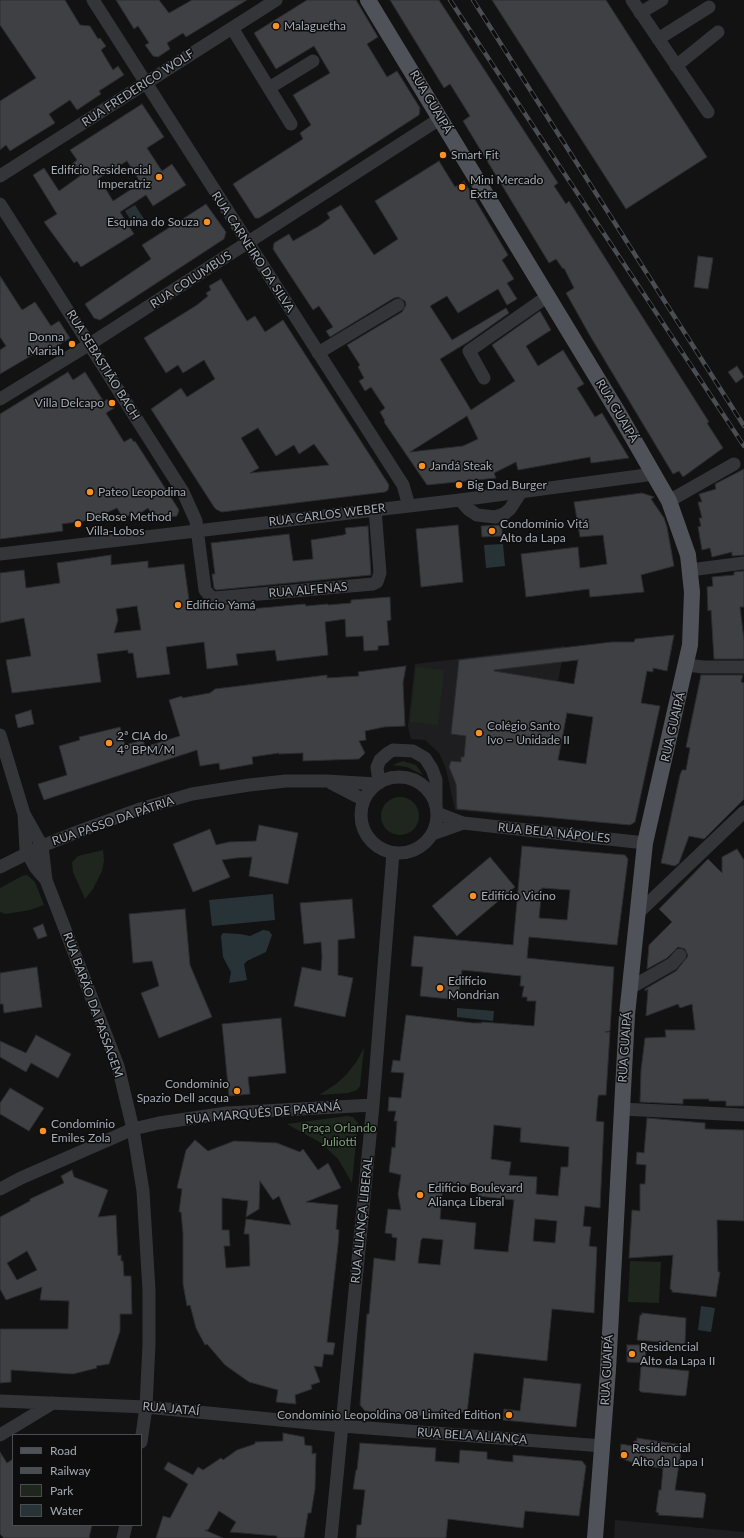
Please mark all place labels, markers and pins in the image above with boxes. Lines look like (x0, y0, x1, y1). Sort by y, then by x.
place label: Malaguetha (284, 19, 346, 33)
marker: Malaguetha (271, 21, 281, 31)
place label: Smart Fit (451, 148, 499, 162)
marker: Smart Fit (438, 150, 448, 160)
place label: Edifício Residencial Imperatriz (51, 163, 151, 191)
marker: Edifício Residencial Imperatriz (154, 172, 164, 182)
place label: Mini Mercado Extra (470, 173, 543, 201)
marker: Mini Mercado Extra (457, 182, 467, 192)
place label: Esquina do Souza (107, 215, 199, 229)
marker: Esquina do Souza (202, 217, 212, 227)
place label: Donna Mariah (27, 330, 64, 358)
marker: Donna Mariah (67, 339, 77, 349)
place label: Villa Delcapo (35, 396, 104, 410)
marker: Villa Delcapo (107, 398, 117, 408)
place label: Jandá Steak (430, 459, 492, 473)
marker: Jandá Steak (417, 461, 427, 471)
place label: Big Dad Burger (467, 478, 547, 492)
marker: Big Dad Burger (454, 480, 464, 490)
place label: Pateo Leopodina (98, 485, 186, 499)
marker: Pateo Leopodina (85, 487, 95, 497)
place label: DeRose Method Villa-Lobos (86, 510, 172, 538)
place label: Condomínio Vitá Alto da Lapa (500, 517, 588, 545)
marker: DeRose Method Villa-Lobos (73, 519, 83, 529)
marker: Condomínio Vitá Alto da Lapa (487, 526, 497, 536)
place label: Edifício Yamá (186, 598, 256, 612)
marker: Edifício Yamá (173, 600, 183, 610)
place label: Colégio Santo Ivo – Unidade II (487, 719, 570, 747)
marker: Colégio Santo Ivo – Unidade II (474, 728, 484, 738)
place label: 2ª CIA do 4º BPM/M (117, 729, 175, 757)
marker: 2ª CIA do 4º BPM/M (104, 738, 114, 748)
place label: Edifício Vicino (481, 889, 556, 903)
marker: Edifício Vicino (468, 891, 478, 901)
place label: Edifício Mondrian (448, 974, 499, 1002)
marker: Edifício Mondrian (435, 983, 445, 993)
place label: Condomínio Spazio Dell acqua (137, 1077, 229, 1105)
marker: Condomínio Spazio Dell acqua (232, 1086, 242, 1096)
place label: Condomínio Emiles Zola (51, 1117, 115, 1145)
marker: Condomínio Emiles Zola (38, 1126, 48, 1136)
place label: Edifício Boulevard Aliança Liberal (428, 1181, 523, 1209)
marker: Edifício Boulevard Aliança Liberal (415, 1190, 425, 1200)
place label: Residencial Alto da Lapa II (640, 1340, 715, 1368)
marker: Residencial Alto da Lapa II (627, 1349, 637, 1359)
place label: Condomínio Leopoldina 08 Limited Edition (277, 1408, 501, 1422)
marker: Condomínio Leopoldina 08 Limited Edition (504, 1410, 514, 1420)
place label: Residencial Alto da Lapa I (632, 1441, 704, 1469)
marker: Residencial Alto da Lapa I (619, 1450, 629, 1460)

